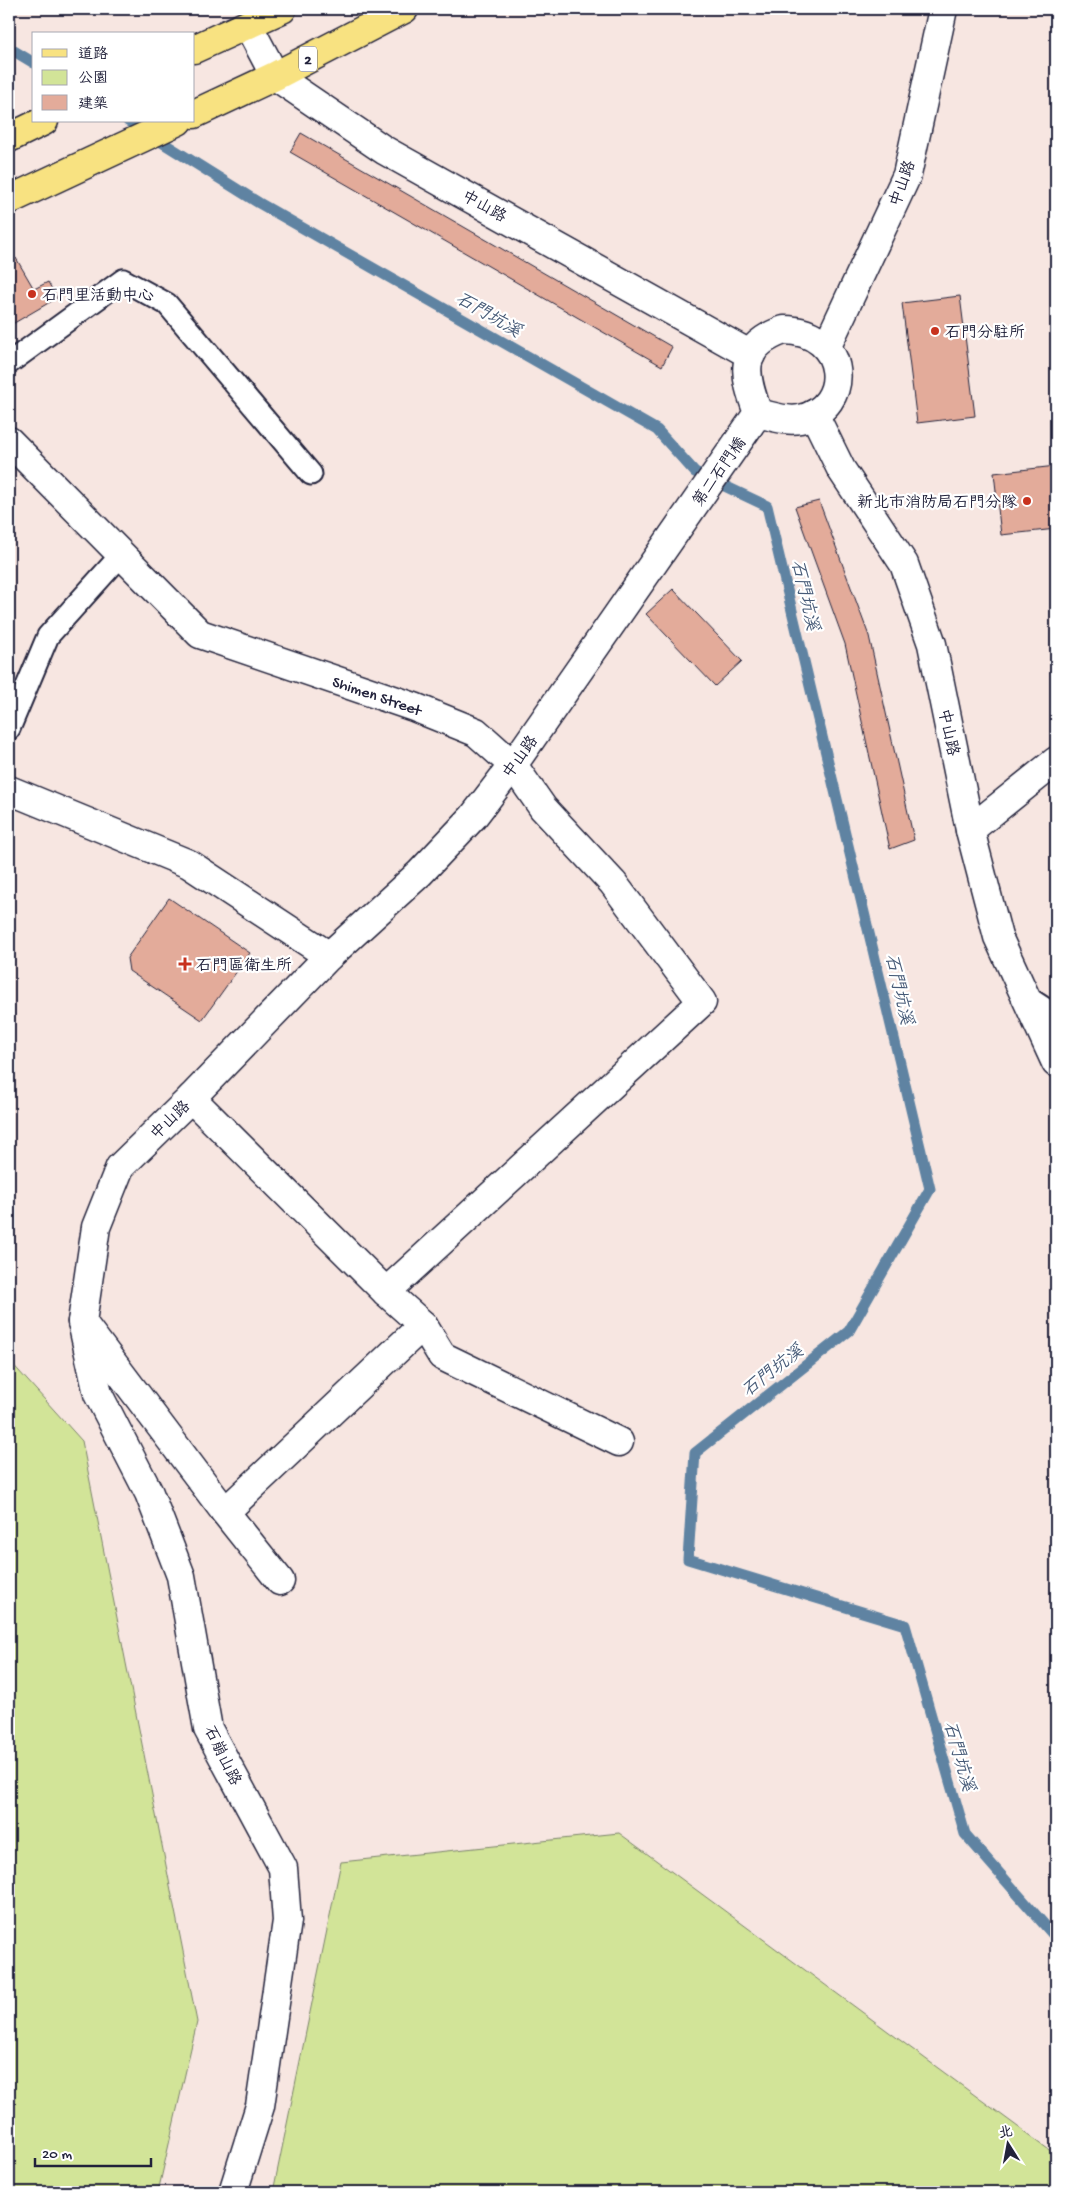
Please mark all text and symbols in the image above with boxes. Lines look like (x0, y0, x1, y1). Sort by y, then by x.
legend (32, 32, 195, 122)
text: 道路 (78, 46, 108, 64)
road number: 2 (299, 46, 317, 72)
text: 公園 (78, 70, 108, 88)
text: 建築 (78, 96, 108, 114)
street label: 中山路 (885, 158, 921, 210)
street label: 中山路 (458, 186, 510, 228)
place label: 石門里活動中心 (42, 286, 154, 307)
marker: 石門里活動中心 (26, 288, 38, 300)
water label: 石門坑溪 (451, 288, 526, 344)
place label: 石門分駐所 (945, 324, 1025, 344)
marker: 石門分駐所 (929, 325, 941, 337)
street label: 第二石門橋 (689, 434, 752, 511)
place label: 新北市消防局石門分隊 (857, 494, 1017, 514)
marker: 新北市消防局石門分隊 (1021, 495, 1033, 507)
water label: 石門坑溪 (785, 558, 823, 634)
street label: Shimen Street (329, 674, 425, 723)
street label: 中山路 (932, 707, 963, 758)
street label: 中山路 (498, 732, 544, 783)
water label: 石門坑溪 (879, 952, 917, 1028)
marker: 石門區衛生所 (178, 957, 192, 971)
place label: 石門區衛生所 (196, 957, 292, 977)
street label: 中山路 (146, 1097, 195, 1145)
water label: 石門坑溪 (738, 1340, 809, 1402)
water label: 石門坑溪 (938, 1719, 979, 1795)
street label: 石崩山路 (198, 1723, 245, 1789)
north arrow (982, 2118, 1032, 2168)
text: 北 (998, 2124, 1014, 2143)
scale bar (35, 2136, 151, 2168)
text: 20 m (42, 2146, 72, 2164)

